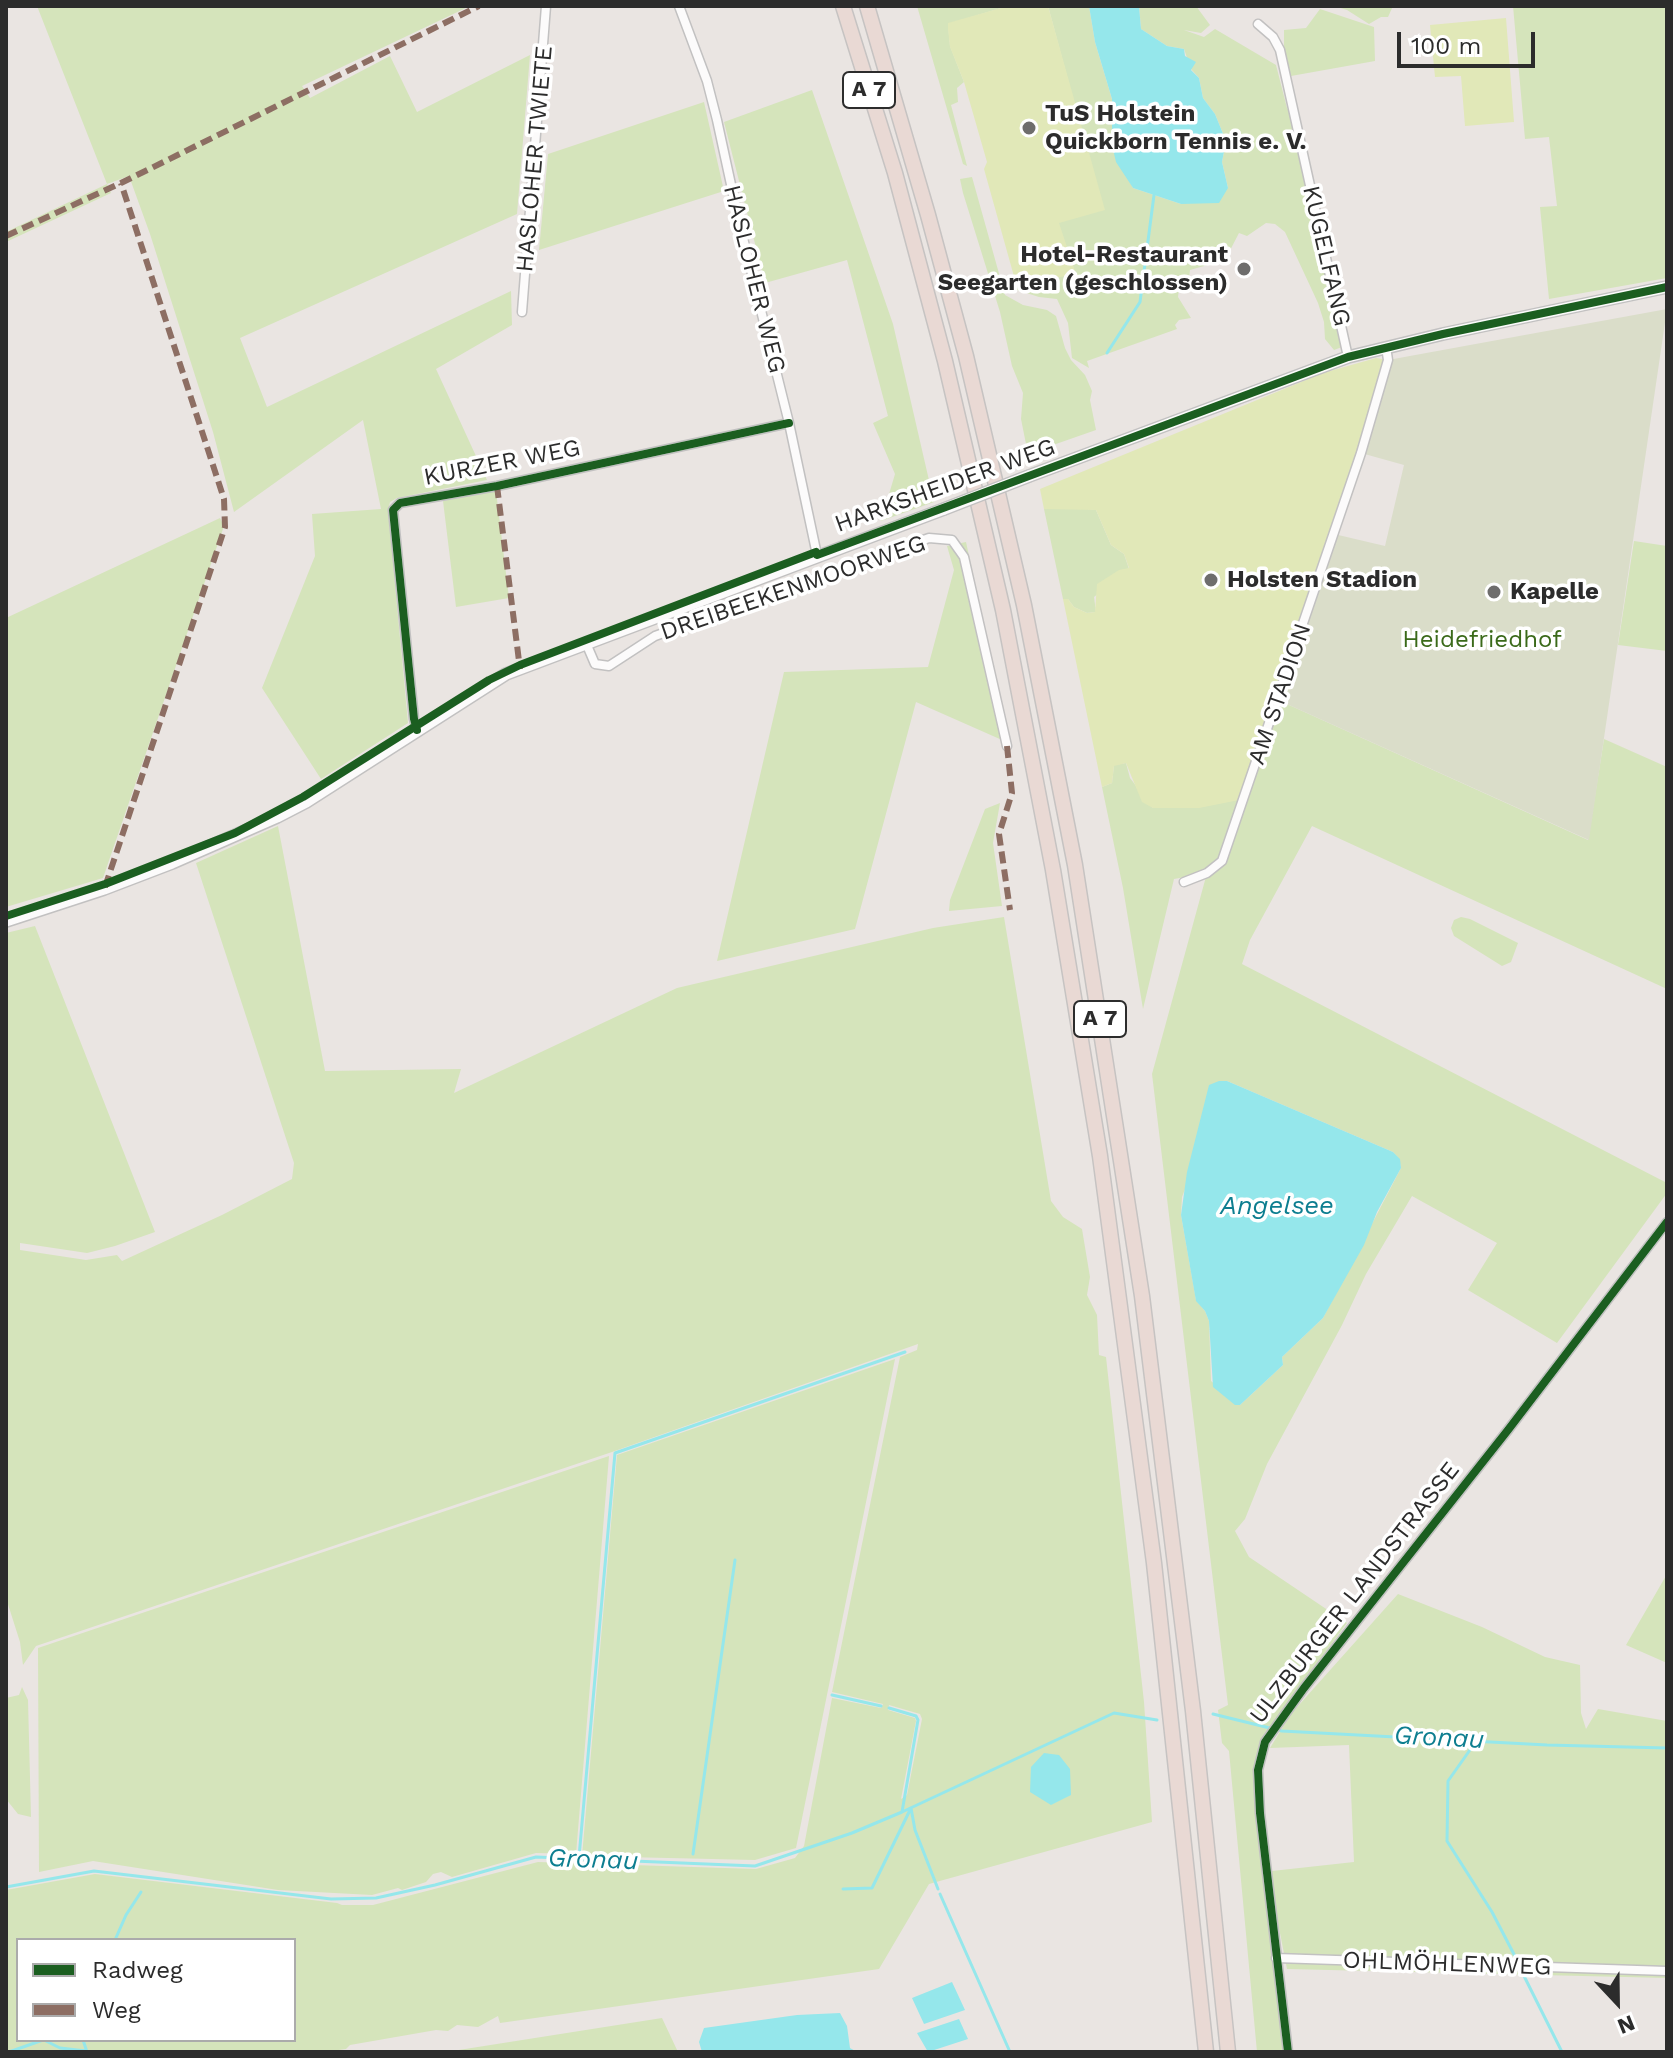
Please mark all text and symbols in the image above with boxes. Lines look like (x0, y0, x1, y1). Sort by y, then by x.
scale bar (1401, 16, 1539, 66)
text: 100 m (1411, 32, 1481, 60)
street label: HASLOHER TWIETE (511, 45, 559, 273)
road number: A 7 (843, 72, 895, 108)
place label: TuS Holstein Quickborn Tennis e. V. (1045, 100, 1307, 156)
marker: TuS Holstein Quickborn Tennis e. V. (1020, 119, 1038, 137)
street label: HASLOHER WEG (717, 182, 791, 376)
street label: KUGELFANG (1296, 183, 1356, 329)
place label: Hotel-Restaurant Seegarten (geschlossen) (938, 241, 1228, 297)
marker: Hotel-Restaurant Seegarten (geschlossen) (1235, 260, 1253, 278)
street label: HARKSHEIDER WEG (831, 433, 1059, 539)
street label: KURZER WEG (421, 434, 583, 492)
street label: DREIBEEKENMOORWEG (657, 529, 929, 647)
place label: Holsten Stadion (1227, 566, 1417, 594)
marker: Holsten Stadion (1202, 571, 1220, 589)
place label: Kapelle (1510, 578, 1599, 606)
marker: Kapelle (1485, 583, 1503, 601)
street label: AM STADION (1242, 620, 1318, 768)
park label: Heidefriedhof (1402, 626, 1562, 654)
road number: A 7 (1074, 1001, 1126, 1037)
water label: Angelsee (1220, 1190, 1334, 1222)
street label: ULZBURGER LANDSTRASSE (1244, 1457, 1466, 1729)
water label: Gronau (1393, 1720, 1485, 1756)
water label: Gronau (547, 1843, 639, 1877)
legend (16, 1938, 296, 2042)
street label: OHLMÖHLENWEG (1342, 1946, 1552, 1982)
text: Radweg (92, 1956, 183, 1984)
north arrow (1577, 1962, 1657, 2042)
text: Weg (92, 1996, 141, 2024)
text: N (1614, 2010, 1638, 2039)

